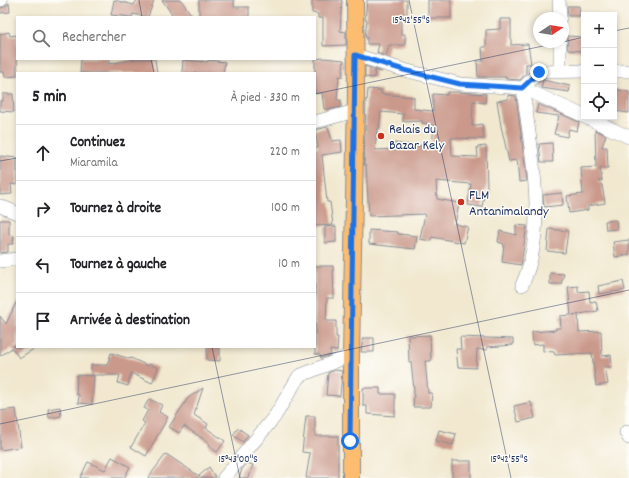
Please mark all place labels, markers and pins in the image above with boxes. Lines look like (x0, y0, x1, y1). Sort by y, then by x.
place label: Relais du Bazar Kely (389, 120, 444, 156)
marker: Relais du Bazar Kely (376, 131, 386, 141)
place label: FLM Antanimalandy (469, 186, 549, 222)
marker: FLM Antanimalandy (456, 197, 466, 207)

